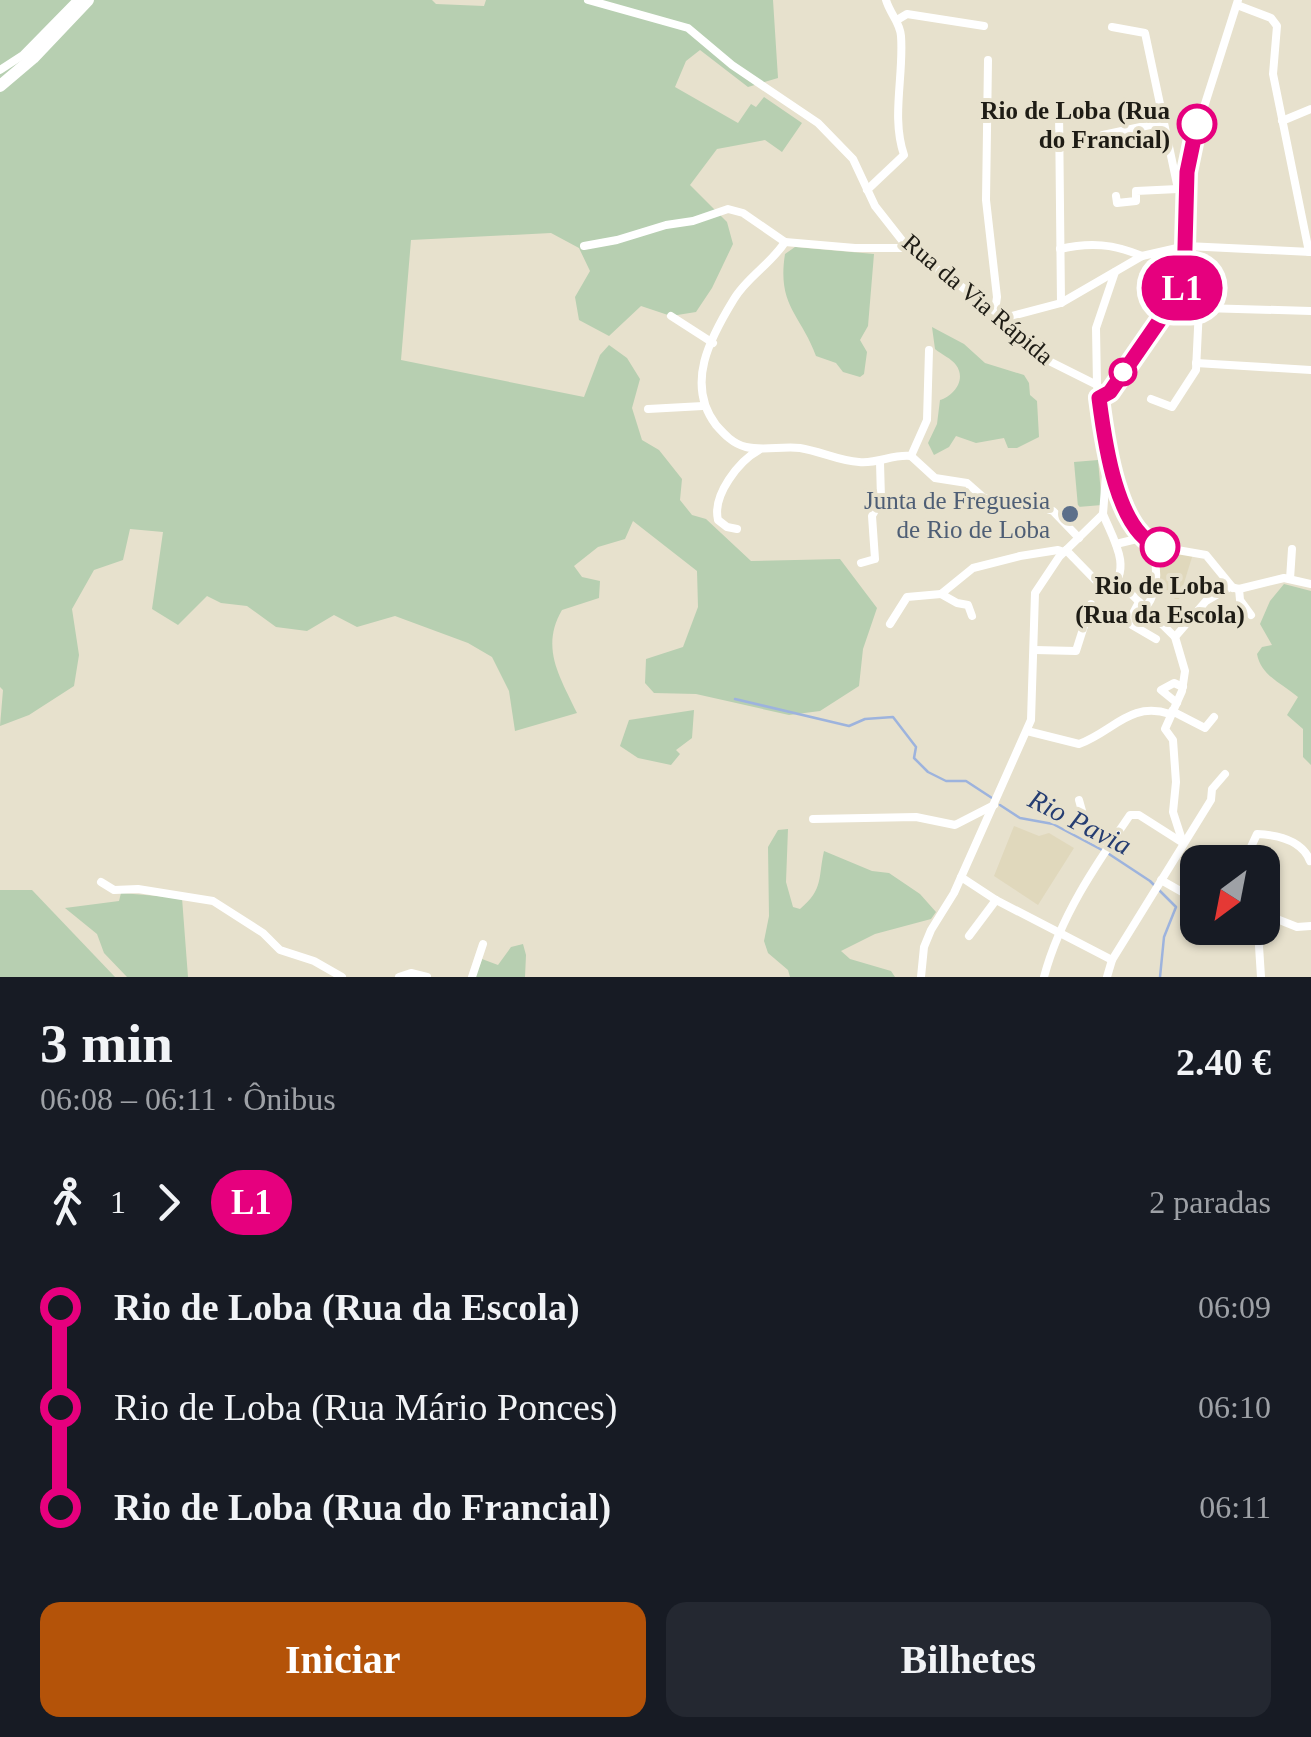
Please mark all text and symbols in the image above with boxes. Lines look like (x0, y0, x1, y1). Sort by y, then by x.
place label: Rio de Loba (Rua do Francial) (980, 97, 1170, 154)
marker: Rio de Loba (Rua do Francial) (1178, 105, 1216, 143)
street label: Rua da Via Rápida (897, 228, 1059, 370)
line badge: L1 (1137, 256, 1227, 320)
text: L1 (1162, 269, 1202, 308)
unlabelled marker (1110, 359, 1136, 385)
place label: Junta de Freguesia de Rio de Loba (864, 487, 1050, 543)
marker: Junta de Freguesia de Rio de Loba (1059, 503, 1081, 525)
marker: Rio de Loba (Rua da Escola) (1141, 528, 1179, 566)
place label: Rio de Loba (Rua da Escola) (1075, 572, 1245, 629)
water label: Rio Pavia (1023, 782, 1137, 861)
north arrow (1180, 845, 1280, 945)
map controls (1180, 845, 1280, 945)
text: 3 min (40, 1013, 173, 1074)
text: 2.40 € (1176, 1041, 1271, 1083)
text: 06:08 – 06:11 · Ônibus (40, 1081, 336, 1117)
icon: walk (40, 1175, 95, 1230)
icon: forward (141, 1175, 196, 1230)
text: L1 (231, 1183, 272, 1222)
text: 1 (110, 1184, 126, 1220)
text: 2 paradas (1149, 1184, 1271, 1220)
text: Rio de Loba (Rua da Escola) (114, 1286, 580, 1328)
text: 06:09 (1198, 1289, 1271, 1325)
text: Rio de Loba (Rua Mário Ponces) (114, 1386, 617, 1428)
text: 06:10 (1198, 1389, 1271, 1425)
text: Rio de Loba (Rua do Francial) (114, 1486, 611, 1528)
text: 06:11 (1199, 1489, 1271, 1525)
button: Iniciar (40, 1602, 646, 1717)
button: Bilhetes (666, 1602, 1271, 1717)

